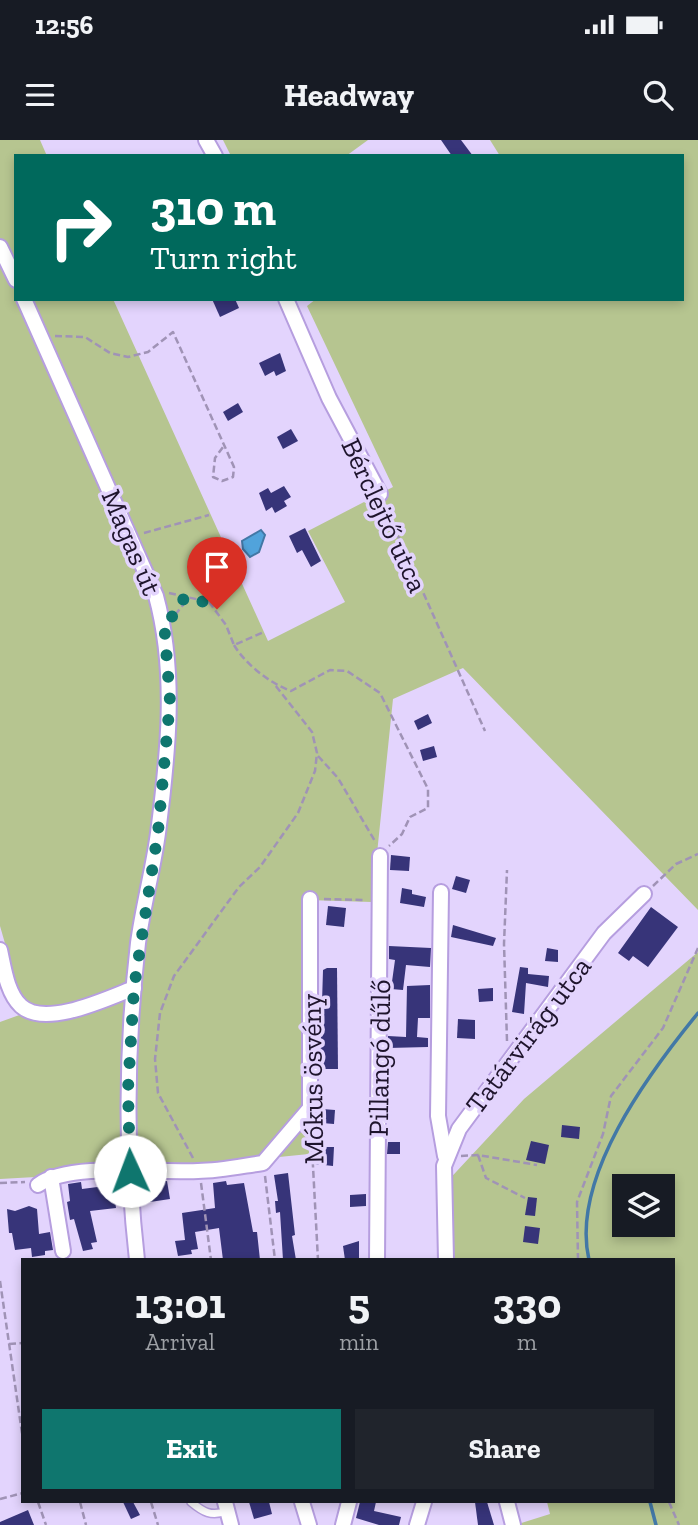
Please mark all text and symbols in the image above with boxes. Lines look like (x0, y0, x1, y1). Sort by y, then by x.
text: 12:56 (35, 9, 93, 41)
icon: menu (21, 76, 59, 114)
text: Headway (284, 76, 414, 114)
icon: search (639, 76, 677, 114)
text: 310 m (150, 179, 276, 238)
icon: right (35, 182, 126, 273)
text: Turn right (150, 239, 297, 277)
street label: Bérclejtő utca (334, 433, 435, 598)
street label: Magas út (95, 484, 169, 601)
pin (187, 537, 247, 609)
icon: arrive (198, 548, 236, 586)
street label: Tatárvirág utca (459, 950, 598, 1120)
street label: Pillangó dűlő (362, 979, 397, 1137)
street label: Mókus ösvény (295, 993, 330, 1165)
position arrow (93, 1134, 167, 1208)
map controls (612, 1174, 675, 1237)
button: layers (612, 1174, 675, 1237)
text: 13:01 (135, 1278, 226, 1329)
text: 5 (348, 1278, 370, 1329)
text: 330 (492, 1278, 561, 1329)
text: Arrival (145, 1328, 215, 1356)
text: min (339, 1328, 379, 1356)
text: m (517, 1328, 537, 1356)
button: Exit (42, 1409, 341, 1489)
button: Share (355, 1409, 654, 1489)

